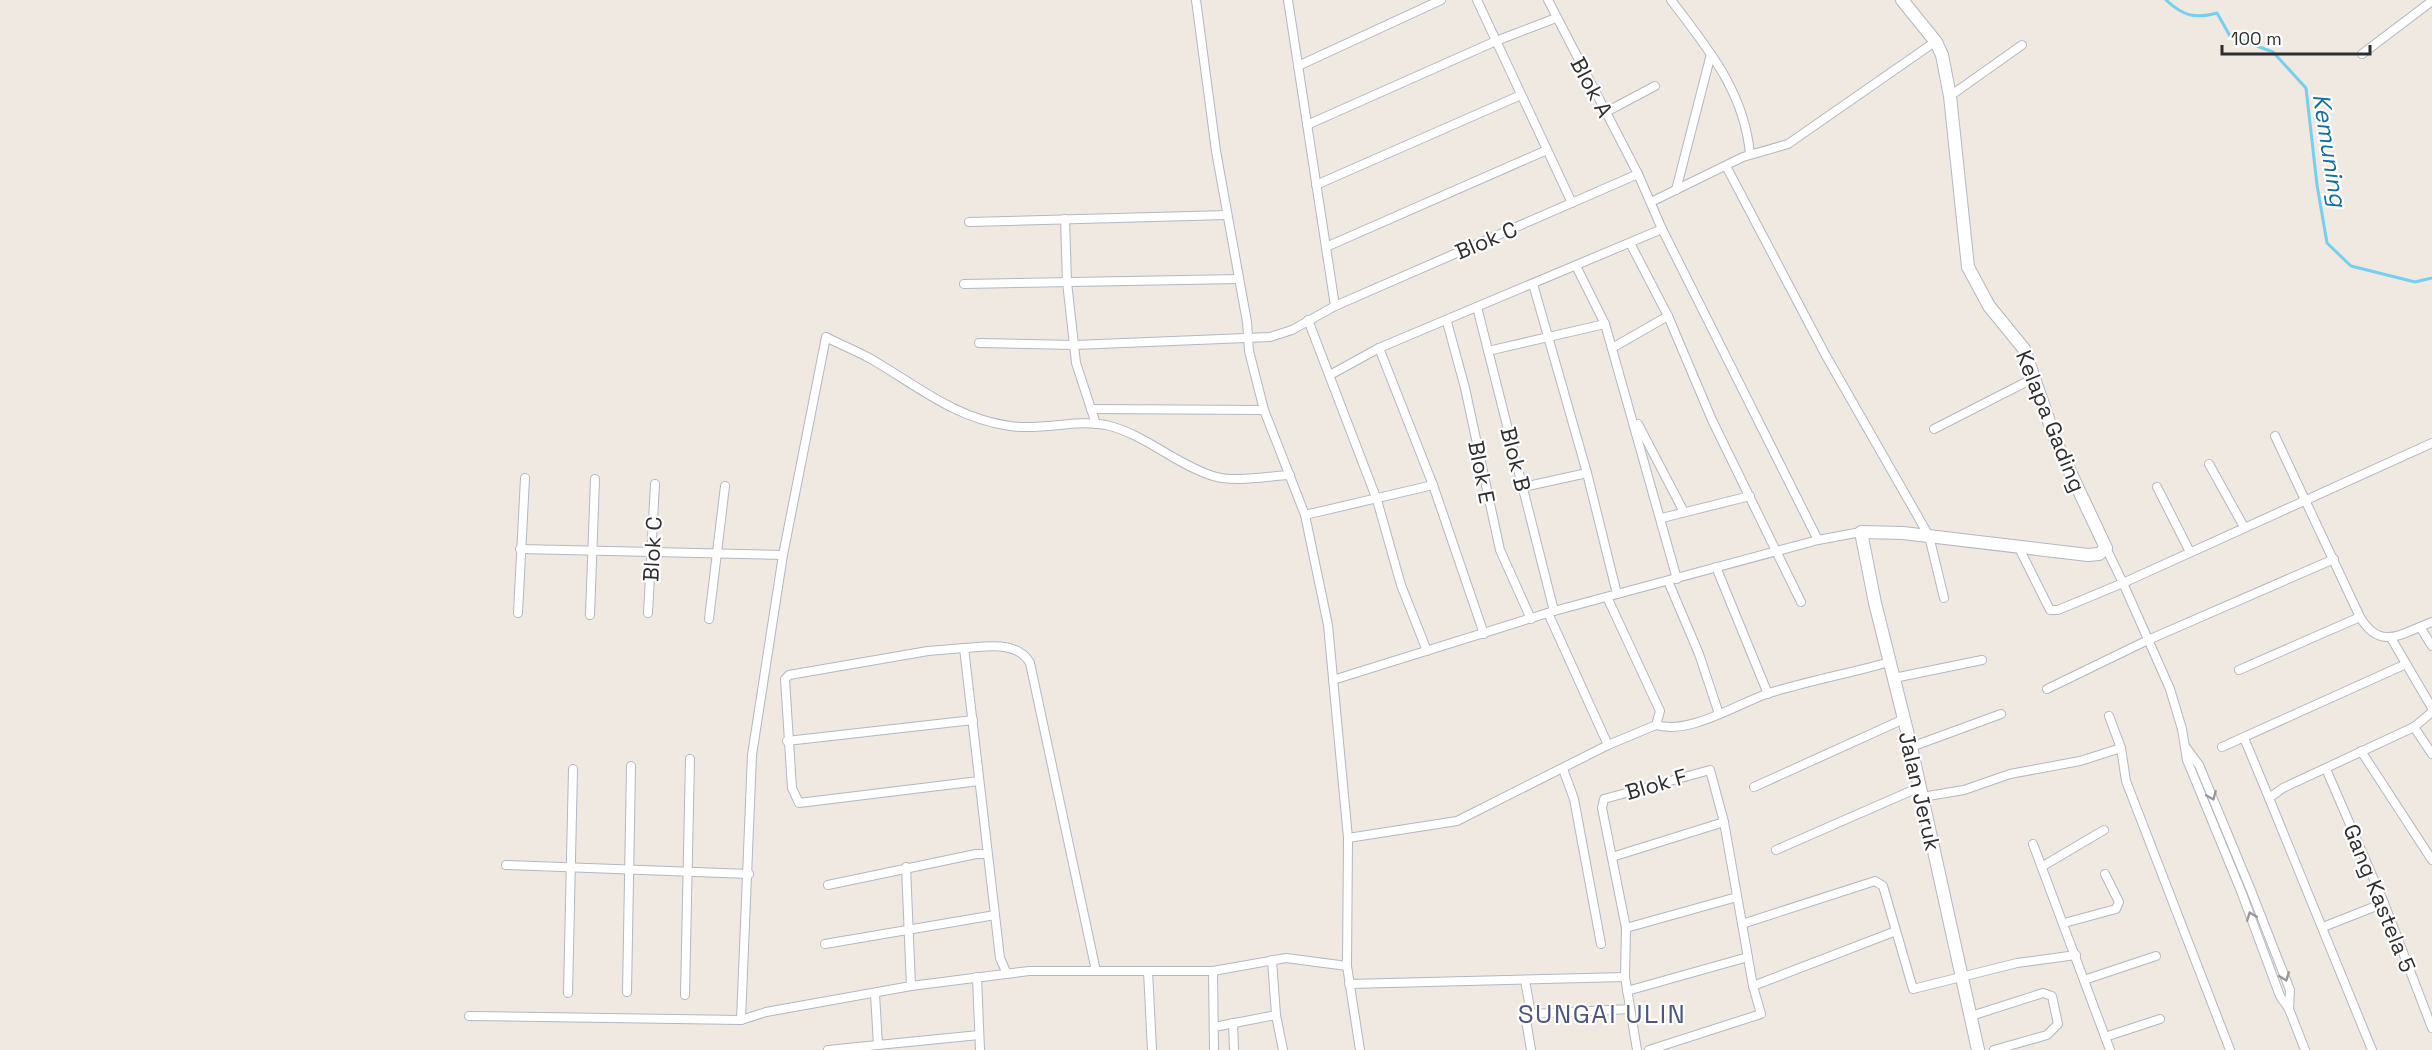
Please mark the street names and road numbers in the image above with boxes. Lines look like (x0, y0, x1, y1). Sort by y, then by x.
street label: Blok A (1564, 52, 1620, 122)
street label: Blok C (1451, 214, 1521, 266)
street label: Kelapa Gading (2010, 346, 2092, 496)
street label: Blok B (1494, 424, 1538, 494)
street label: Blok E (1462, 438, 1502, 506)
street label: Blok C (636, 516, 668, 582)
street label: Jalan Jeruk (1893, 729, 1947, 853)
street label: Blok F (1622, 762, 1690, 806)
street label: Gang Kastela 5 (2338, 820, 2422, 976)

